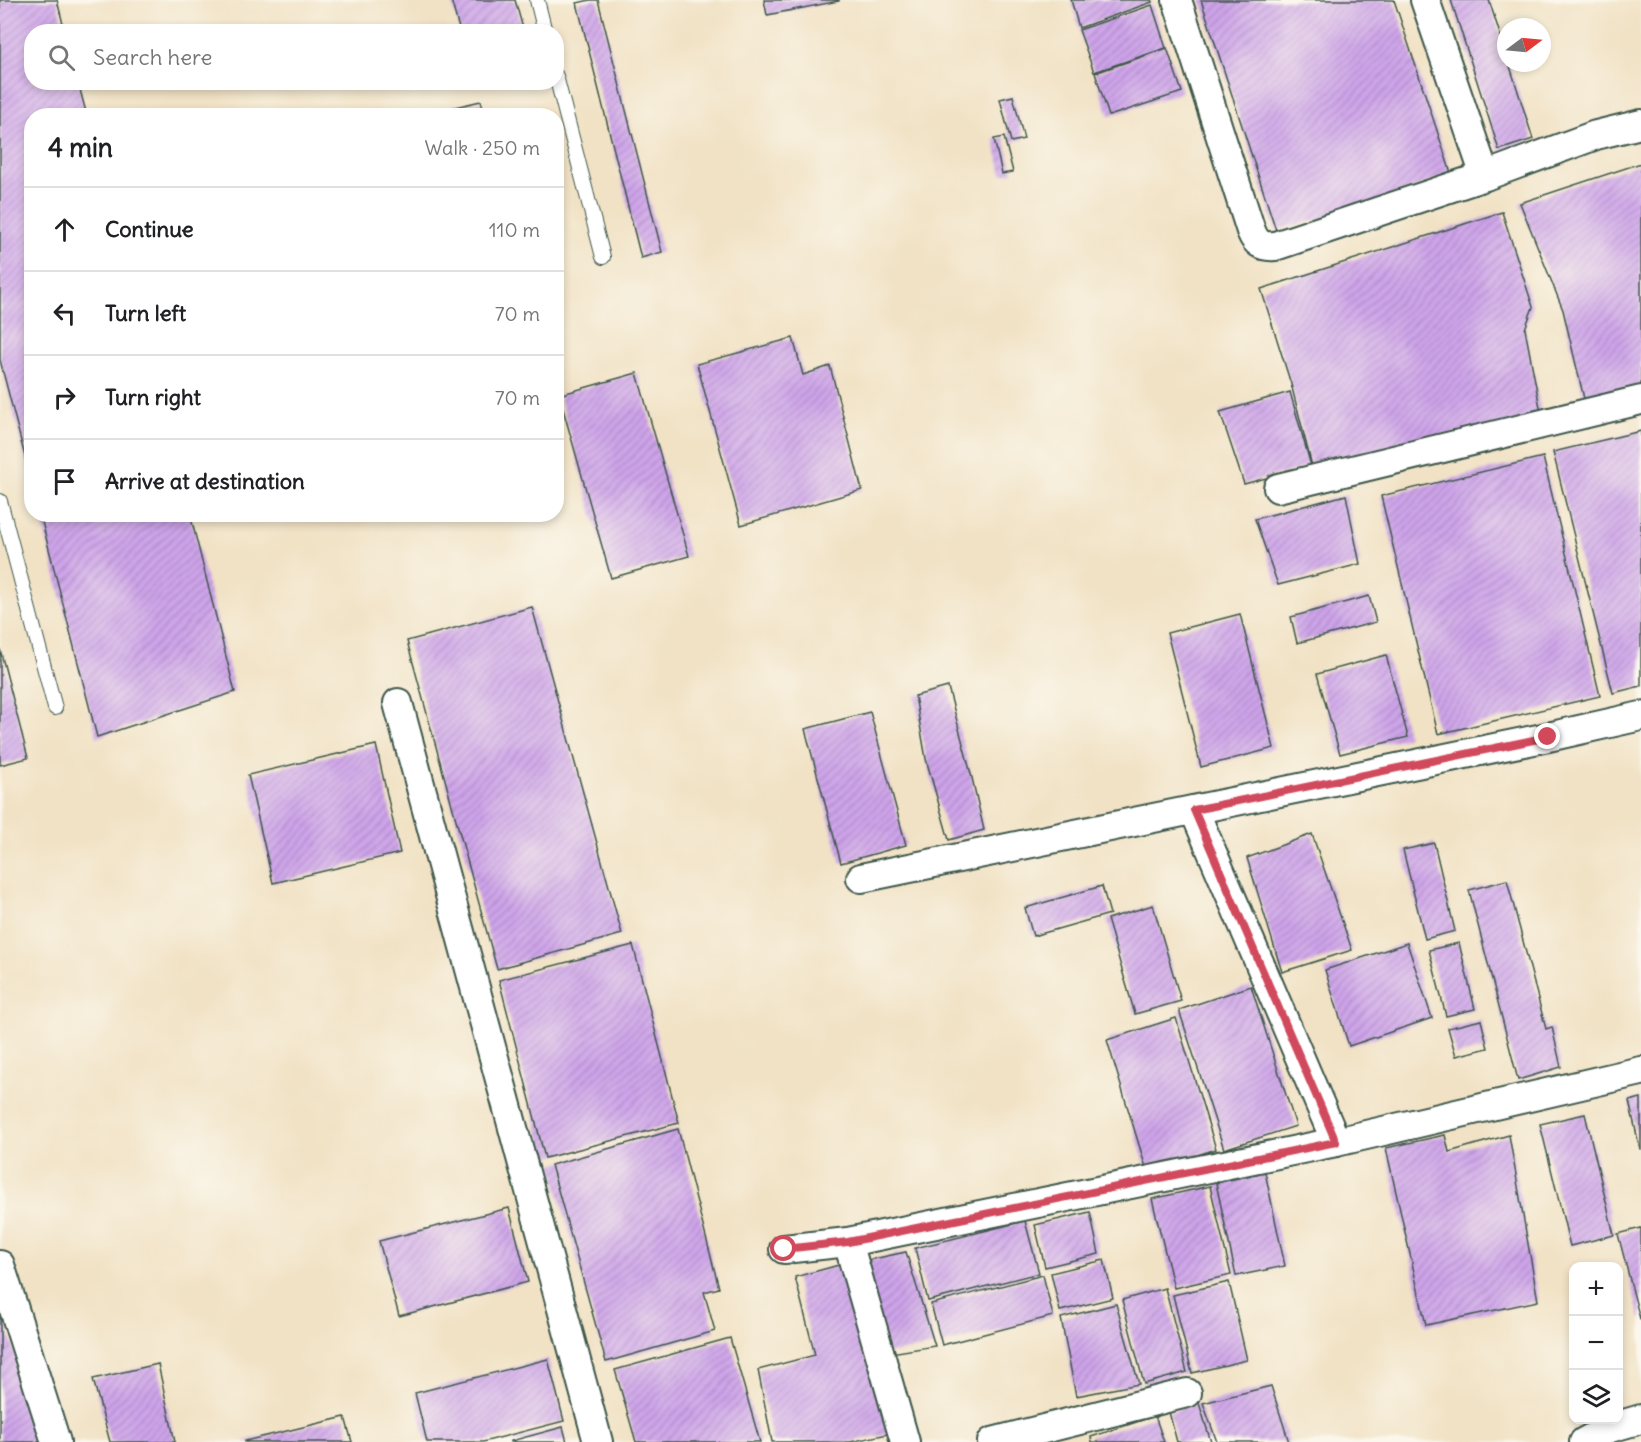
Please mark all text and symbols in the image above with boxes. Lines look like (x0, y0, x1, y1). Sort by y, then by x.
north arrow (1497, 18, 1551, 72)
search box (24, 24, 564, 90)
icon: search (45, 41, 78, 74)
text: Search here (93, 43, 212, 71)
text: 4 min (48, 131, 113, 164)
text: Walk · 250 m (425, 135, 540, 160)
icon: ahead (48, 213, 81, 246)
text: Continue (105, 215, 194, 243)
text: 110 m (489, 217, 540, 242)
icon: left (48, 297, 81, 330)
text: Turn left (105, 299, 186, 327)
text: 70 m (495, 301, 540, 326)
icon: right (48, 381, 81, 414)
text: Turn right (105, 383, 201, 411)
text: 70 m (495, 385, 540, 410)
icon: arrive (48, 465, 81, 498)
text: Arrive at destination (105, 467, 305, 495)
route end (1534, 723, 1560, 749)
route start (770, 1235, 796, 1261)
map controls (1569, 1262, 1623, 1424)
button: + (1569, 1262, 1623, 1316)
button: − (1569, 1316, 1623, 1370)
button: layers (1569, 1370, 1623, 1424)

